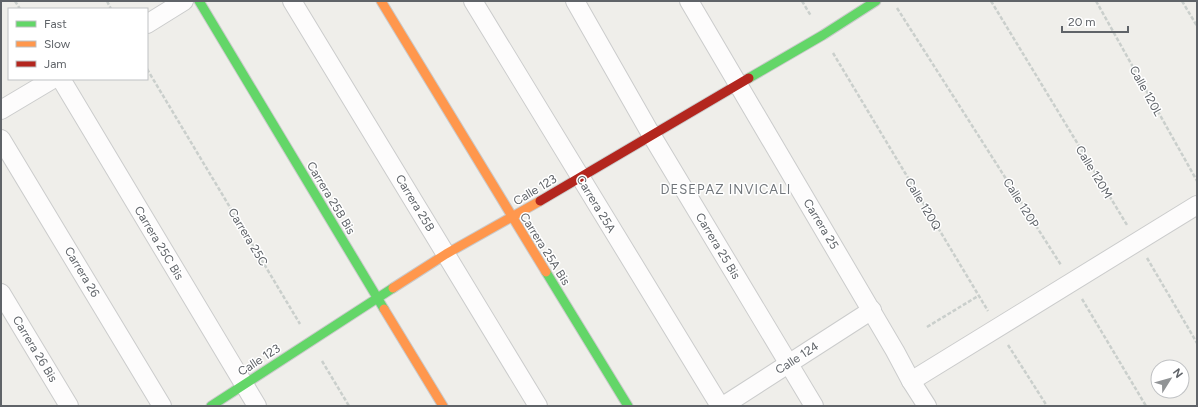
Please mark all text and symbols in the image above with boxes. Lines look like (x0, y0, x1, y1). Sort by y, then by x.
legend (8, 8, 148, 80)
scale bar (1062, 8, 1128, 34)
text: 20 m (1068, 15, 1096, 29)
text: Fast (44, 17, 67, 31)
text: Slow (44, 37, 71, 51)
text: Jam (44, 57, 67, 71)
street label: Calle 120L (1127, 63, 1166, 119)
street label: Calle 120M (1073, 143, 1115, 201)
street label: Carrera 25B Bis (304, 159, 358, 237)
street label: Carrera 25B (393, 172, 437, 234)
street label: Calle 123 (511, 172, 559, 208)
street label: Carrera 25A (573, 173, 619, 235)
street label: Calle 120Q (902, 175, 944, 233)
street label: Calle 120P (1000, 176, 1042, 230)
district label: DESEPAZ INVICALI (661, 182, 791, 197)
street label: Carrera 25 (801, 196, 842, 252)
street label: Carrera 25C Bis (131, 204, 187, 283)
street label: Carrera 25C (225, 206, 271, 269)
street label: Carrera 25A Bis (517, 210, 573, 288)
street label: Carrera 25 Bis (693, 210, 743, 282)
street label: Carrera 26 (62, 244, 103, 300)
street label: Carrera 26 Bis (10, 313, 60, 385)
street label: Calle 124 (773, 339, 822, 377)
street label: Calle 123 (235, 341, 283, 379)
north arrow (1150, 359, 1190, 399)
text: N (1170, 366, 1185, 381)

